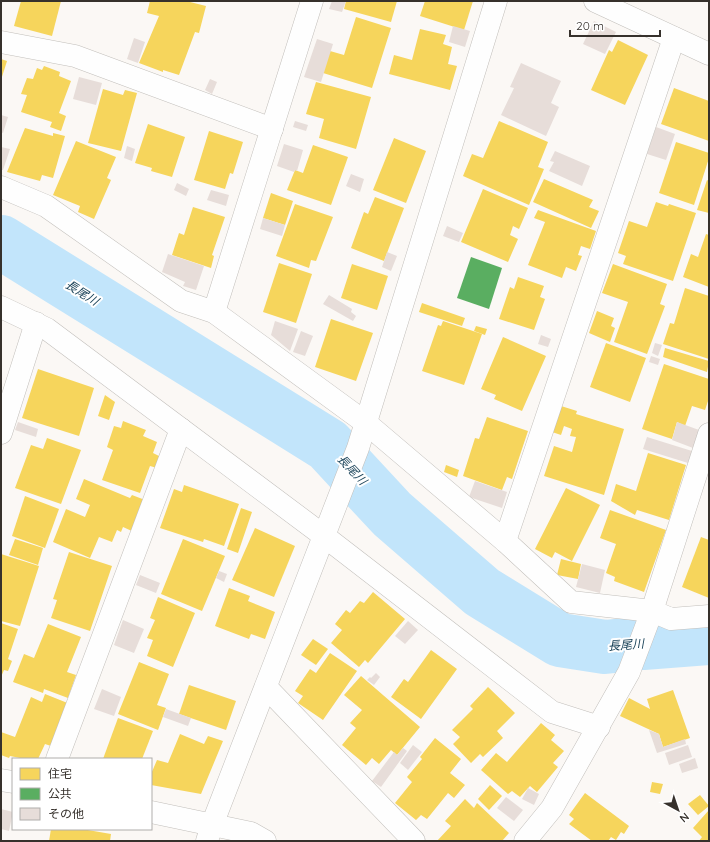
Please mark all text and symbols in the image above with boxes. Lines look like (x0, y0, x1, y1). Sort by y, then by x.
scale bar (570, 12, 660, 38)
text: 20 m (576, 18, 604, 33)
water label: 長尾川 (63, 277, 103, 310)
water label: 長尾川 (335, 451, 371, 489)
water label: 長尾川 (607, 636, 646, 653)
legend (12, 758, 152, 830)
text: 住宅 (48, 766, 72, 781)
text: 公共 (48, 786, 72, 801)
north arrow (658, 790, 698, 830)
text: その他 (48, 806, 84, 821)
text: N (677, 810, 692, 826)

